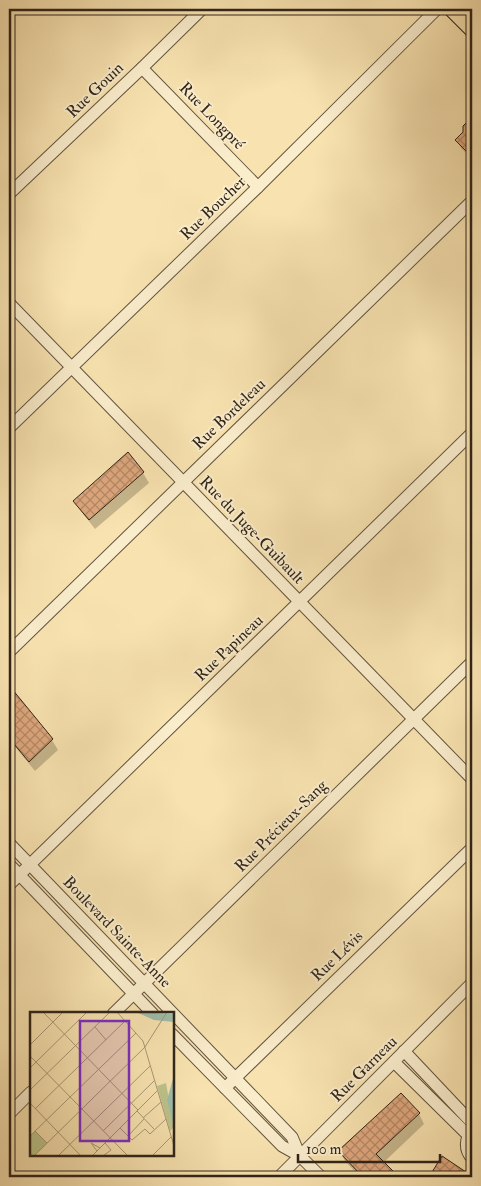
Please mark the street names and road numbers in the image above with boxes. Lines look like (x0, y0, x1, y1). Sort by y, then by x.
street label: Rue Gouin (62, 58, 128, 122)
street label: Rue Longpré (174, 78, 249, 155)
street label: Rue Boucher (176, 172, 250, 244)
street label: Rue Bordeleau (188, 374, 270, 454)
street label: Rue du Juge-Guibault (195, 472, 309, 589)
street label: Rue Papineau (191, 611, 268, 686)
street label: Rue Précieux-Sang (231, 775, 332, 876)
street label: Boulevard Sainte-Anne (59, 872, 176, 992)
street label: Rue Lévis (307, 926, 367, 986)
street label: Rue Garneau (327, 1032, 401, 1106)

